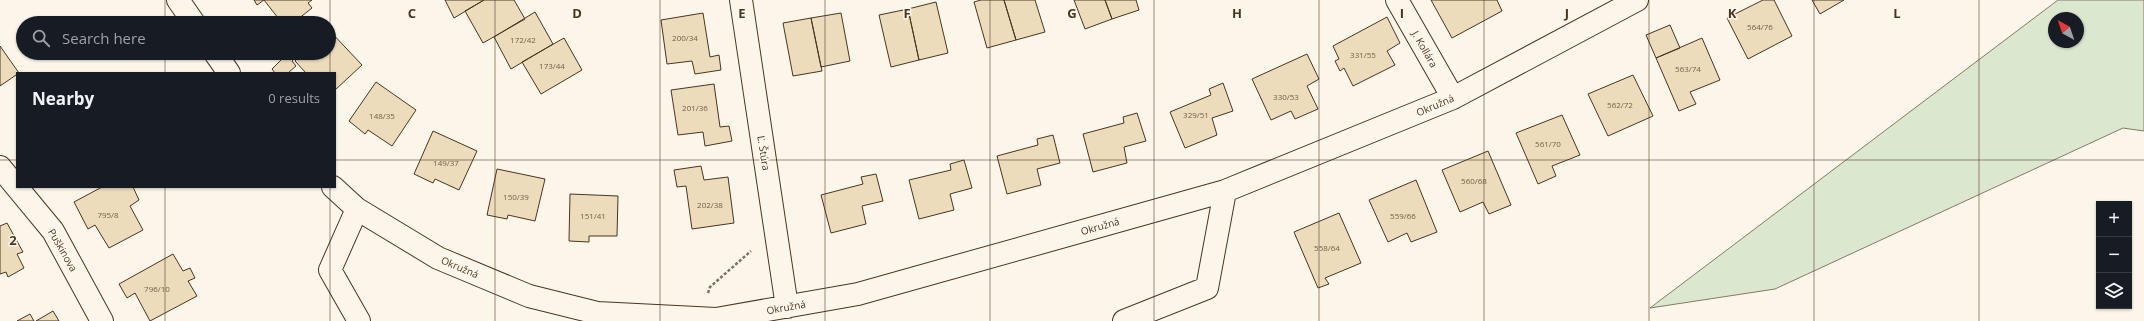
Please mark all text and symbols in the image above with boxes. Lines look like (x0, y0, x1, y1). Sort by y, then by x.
text: C (408, 4, 416, 22)
text: D (572, 4, 582, 22)
text: E (738, 4, 746, 22)
text: F (903, 4, 911, 22)
text: G (1067, 4, 1077, 22)
text: H (1232, 4, 1242, 22)
text: I (1400, 4, 1404, 22)
text: J (1564, 4, 1569, 22)
text: K (1728, 4, 1737, 22)
text: L (1893, 4, 1901, 22)
north arrow (2048, 12, 2084, 48)
search box (16, 16, 336, 60)
house number: 564/76 (1747, 21, 1773, 32)
icon: search (30, 27, 52, 49)
street label: J. Kollára (1408, 27, 1441, 70)
text: Search here (62, 28, 146, 48)
house number: 200/34 (672, 32, 698, 43)
house number: 172/42 (510, 34, 536, 45)
house number: 331/55 (1350, 49, 1376, 60)
house number: 173/44 (539, 60, 565, 71)
house number: 563/74 (1675, 63, 1701, 74)
text: Nearby (32, 87, 94, 110)
text: 0 results (268, 89, 320, 107)
house number: 330/53 (1273, 91, 1299, 102)
street label: Okružná (1414, 91, 1456, 119)
house number: 562/72 (1607, 99, 1633, 110)
house number: 201/36 (682, 102, 708, 113)
house number: 329/51 (1183, 109, 1209, 120)
house number: 148/35 (369, 110, 395, 121)
street label: Ľ. Štúra (754, 134, 774, 172)
house number: 561/70 (1535, 138, 1561, 149)
house number: 149/37 (433, 157, 459, 168)
house number: 560/68 (1461, 175, 1487, 186)
house number: 150/39 (503, 191, 529, 202)
house number: 202/38 (697, 199, 723, 210)
map controls (2096, 201, 2132, 309)
button: + (2096, 201, 2132, 237)
house number: 795/8 (97, 209, 119, 220)
house number: 151/41 (580, 210, 606, 221)
house number: 559/66 (1390, 210, 1416, 221)
street label: Okružná (1079, 214, 1121, 238)
street label: Puškinova (45, 226, 81, 274)
text: 2 (9, 231, 17, 249)
button: − (2096, 237, 2132, 273)
house number: 558/64 (1314, 242, 1340, 253)
street label: Okružná (439, 253, 481, 281)
button: layers (2096, 273, 2132, 309)
house number: 796/10 (144, 283, 170, 294)
street label: Okružná (765, 297, 807, 317)

